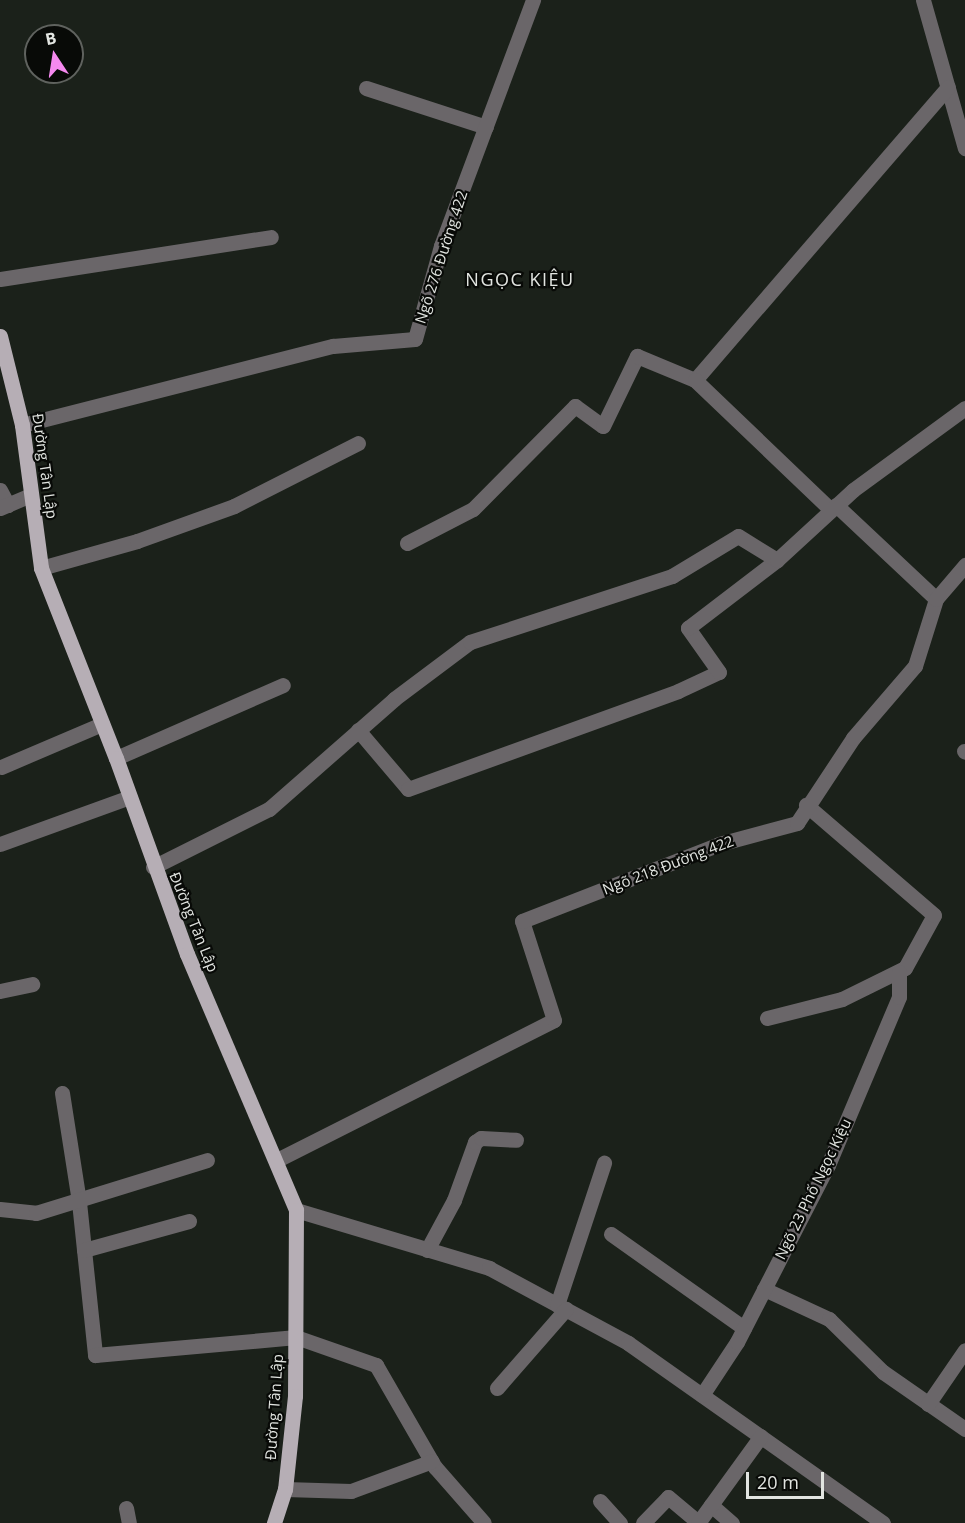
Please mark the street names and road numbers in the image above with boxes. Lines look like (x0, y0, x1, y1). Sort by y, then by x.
street label: Ngõ 276 Đường 422 (411, 188, 471, 326)
street label: Đường Tân Lập (29, 412, 61, 520)
street label: Ngõ 218 Đường 422 (600, 832, 736, 898)
street label: Đường Tân Lập (166, 869, 222, 975)
street label: Ngõ 23 Phố Ngọc Kiệu (771, 1116, 855, 1262)
street label: Đường Tân Lập (261, 1353, 287, 1461)

